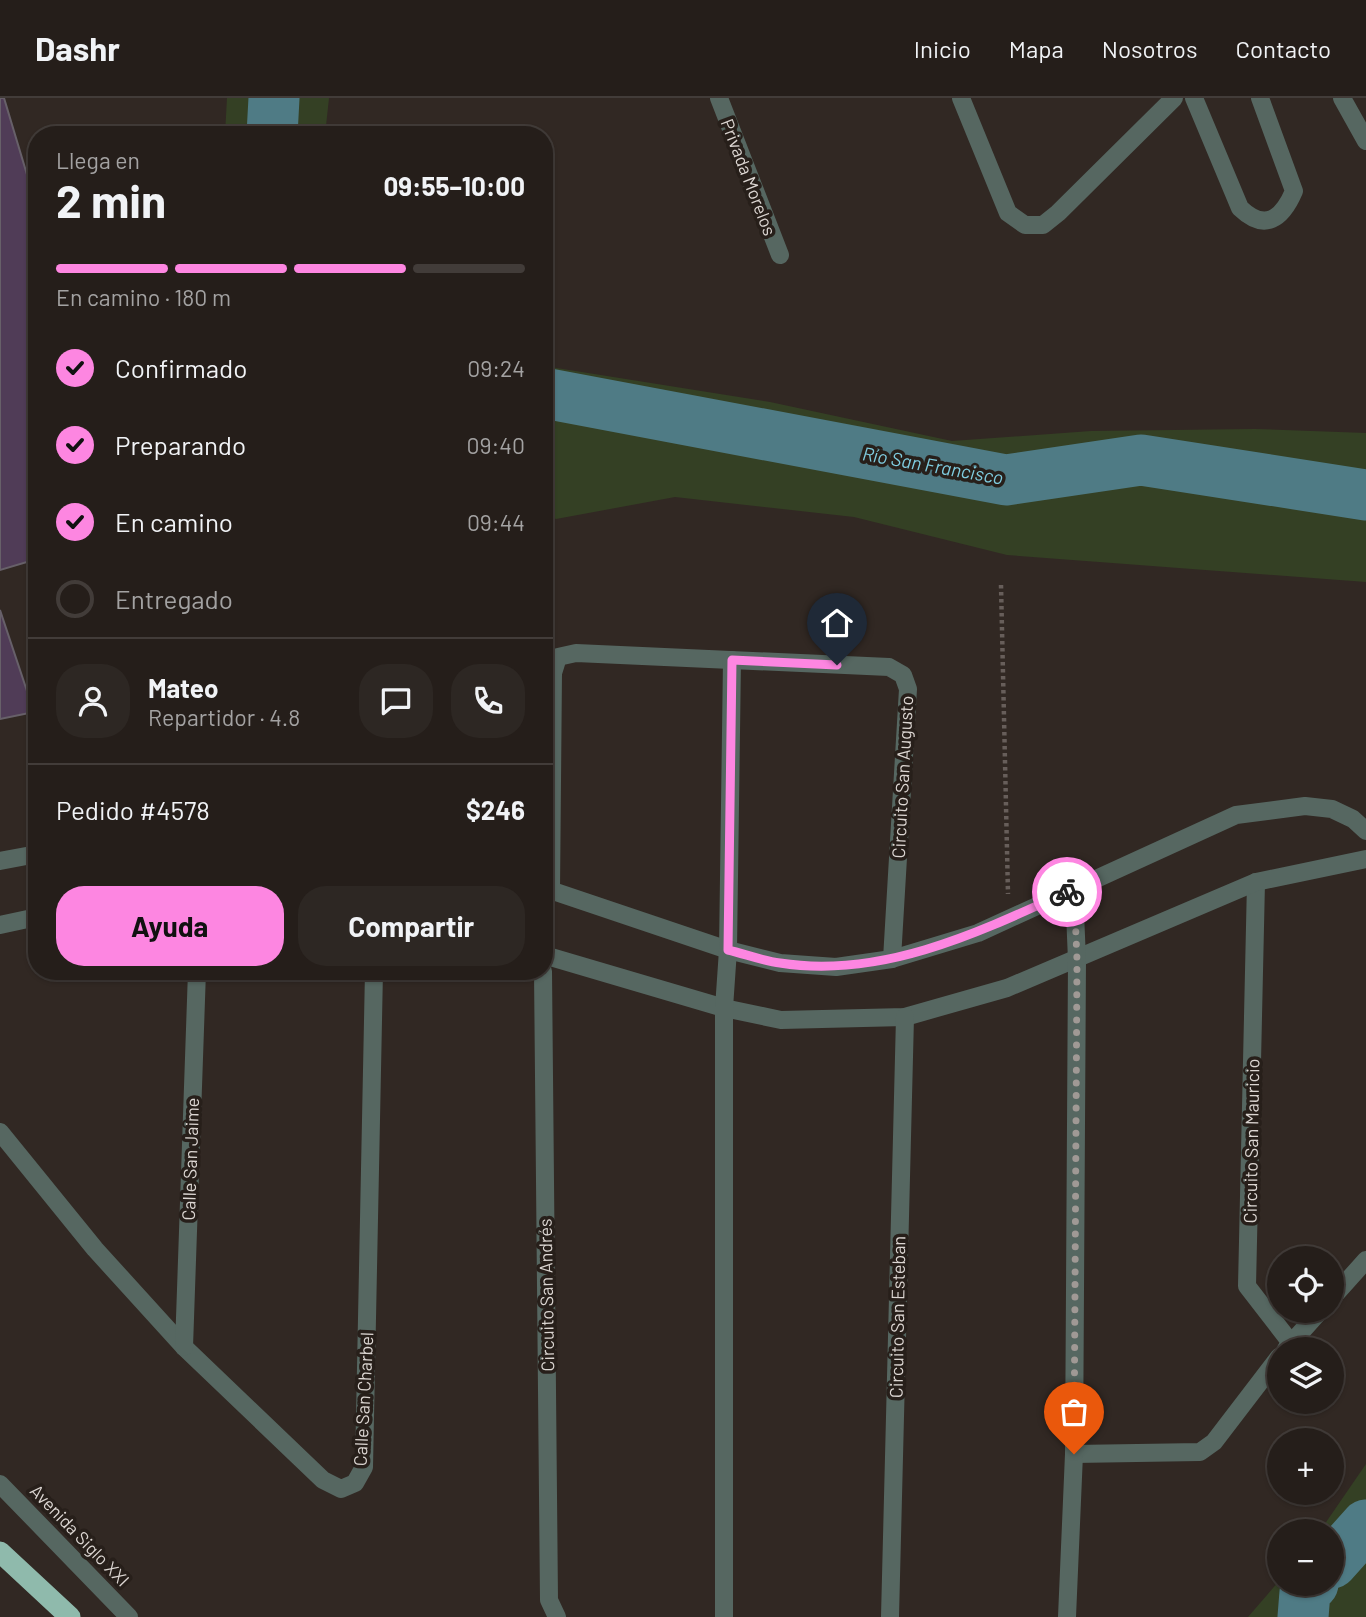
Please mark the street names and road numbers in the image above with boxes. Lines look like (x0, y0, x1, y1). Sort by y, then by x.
street label: Privada Morelos (717, 115, 781, 239)
street label: Circuito San Augusto (887, 695, 917, 859)
street label: Circuito San Mauricio (1239, 1058, 1263, 1224)
street label: Calle San Jaime (177, 1097, 203, 1221)
street label: Circuito San Andrés (534, 1218, 558, 1372)
street label: Circuito San Esteban (885, 1236, 909, 1398)
street label: Calle San Charbel (349, 1331, 377, 1467)
street label: Avenida Siglo XXI (26, 1479, 134, 1591)

